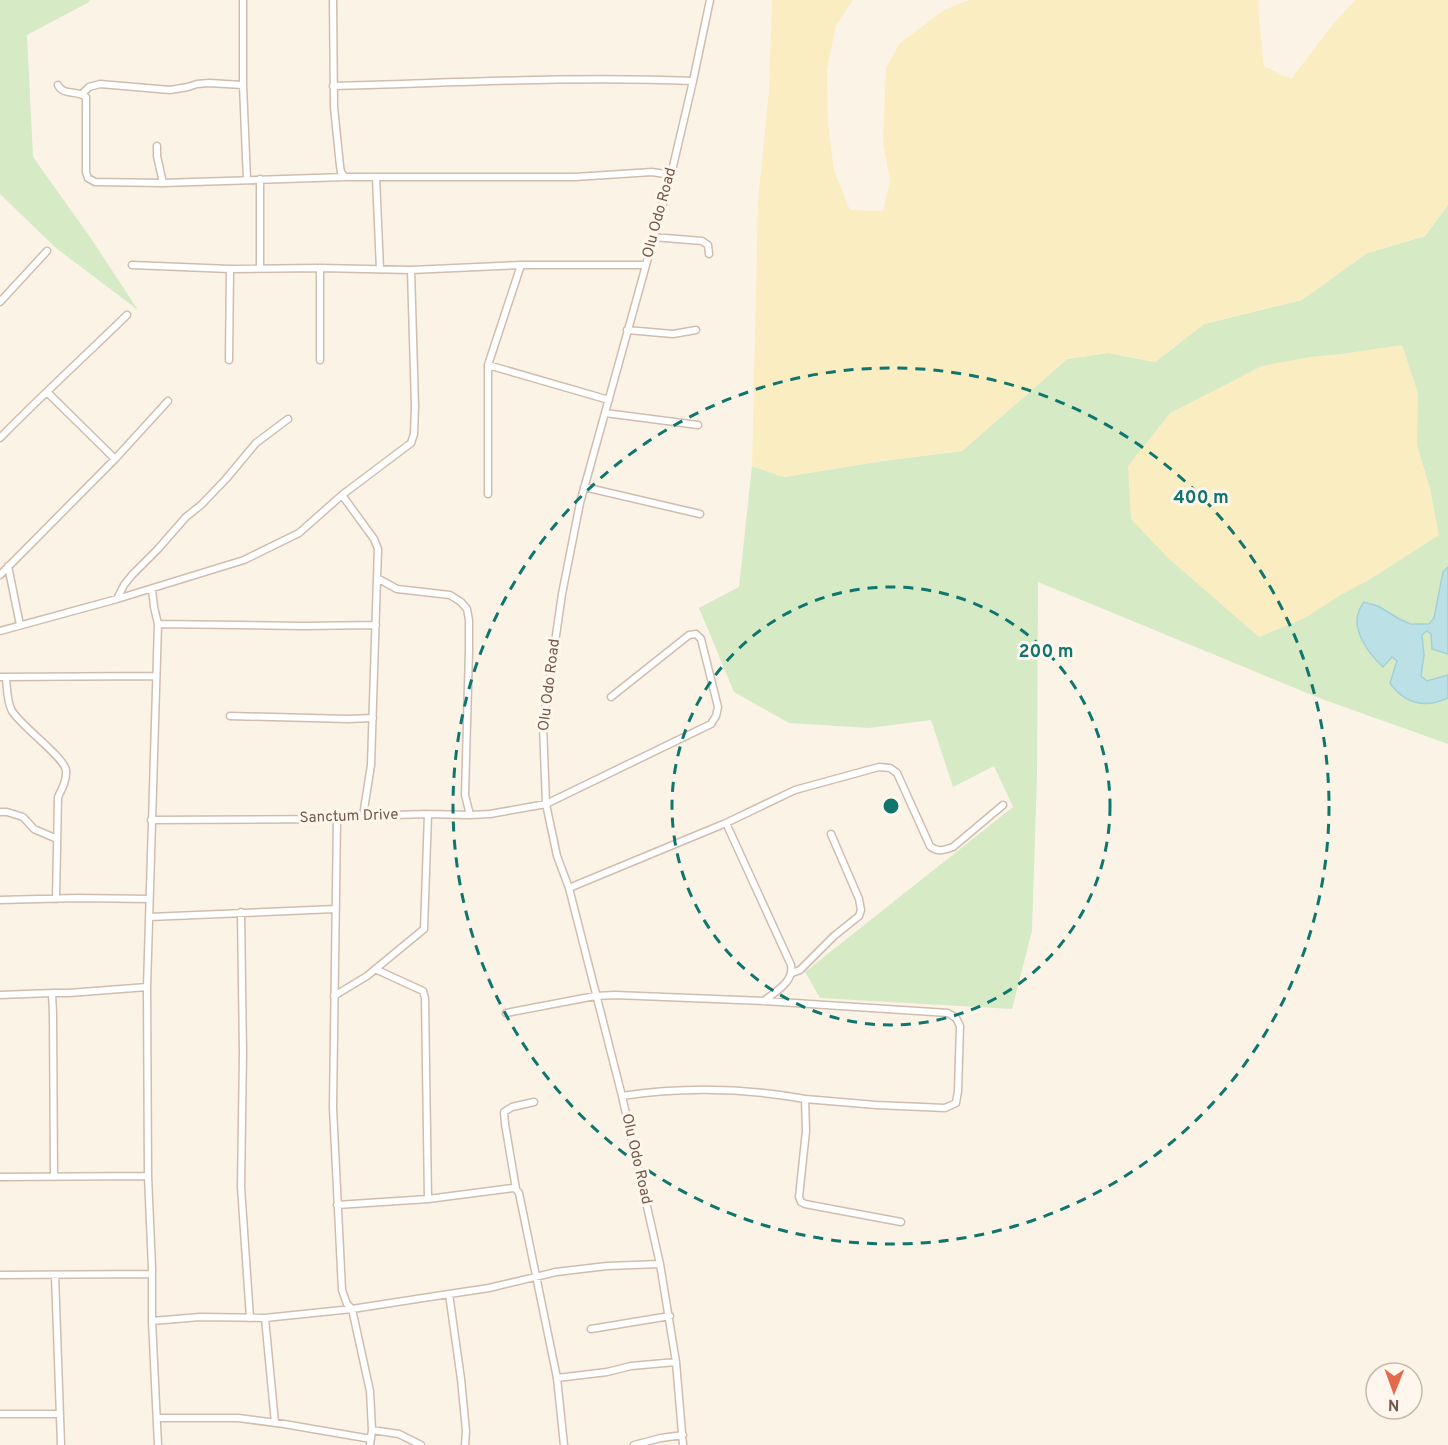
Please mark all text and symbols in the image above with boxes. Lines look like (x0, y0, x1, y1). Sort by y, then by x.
street label: Olu Odo Road (639, 166, 681, 260)
text: 400 m (1173, 487, 1229, 510)
street label: Olu Odo Road (535, 638, 565, 732)
text: 200 m (1018, 641, 1074, 664)
centre of rings (881, 796, 901, 816)
street label: Sanctum Drive (299, 806, 399, 828)
street label: Olu Odo Road (616, 1112, 656, 1206)
north arrow (1364, 1361, 1424, 1421)
text: N (1388, 1394, 1400, 1414)

